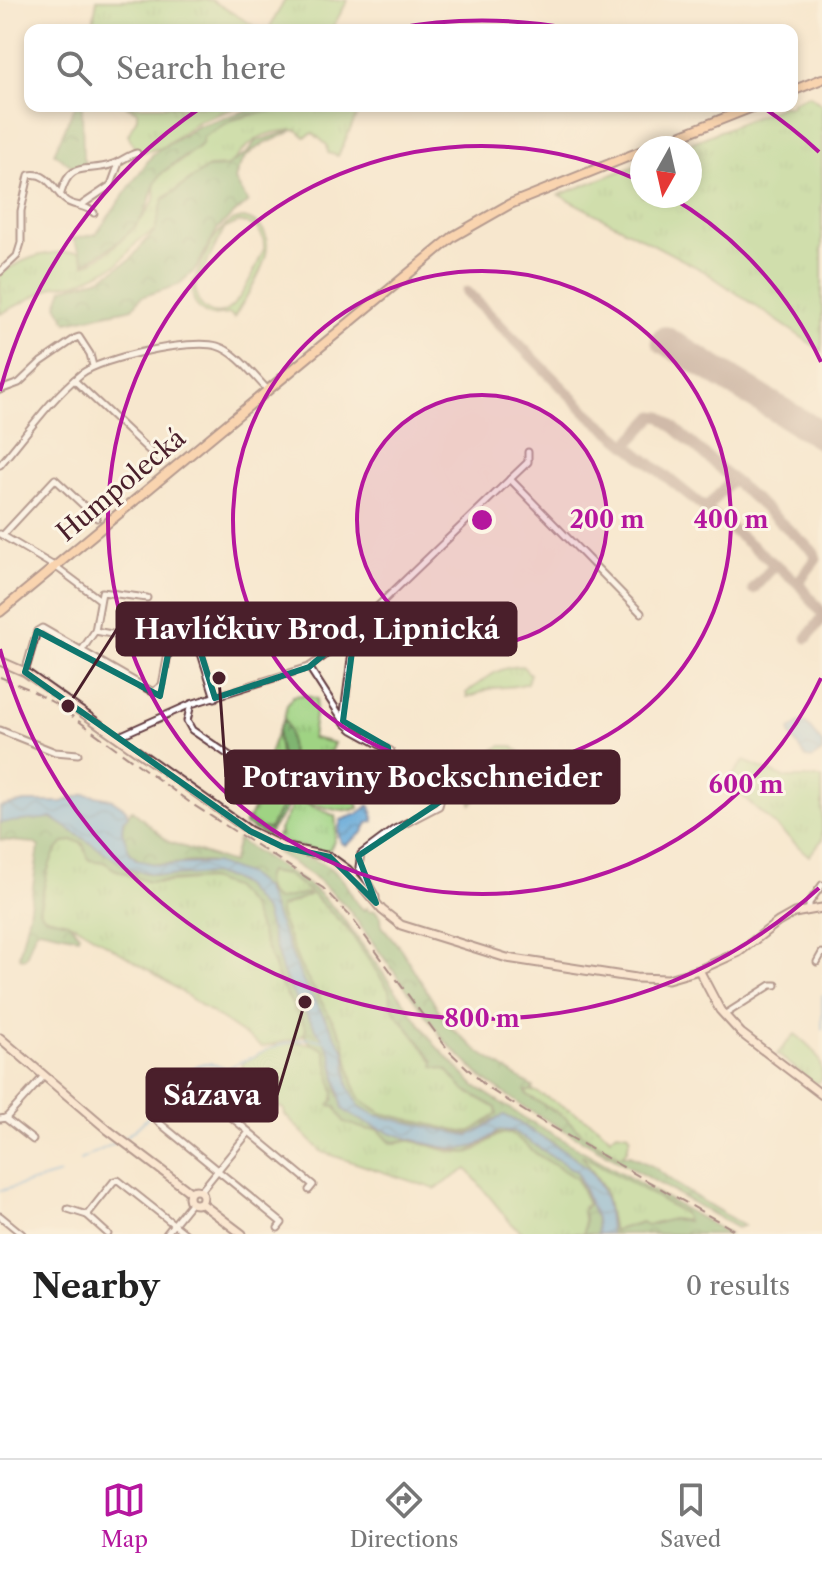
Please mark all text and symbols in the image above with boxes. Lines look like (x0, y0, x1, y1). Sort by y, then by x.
search box (24, 24, 798, 112)
icon: search (52, 46, 96, 90)
text: Search here (116, 50, 286, 87)
north arrow (630, 136, 702, 208)
street label: Humpolecká (50, 422, 192, 548)
text: 200 m (570, 505, 644, 534)
text: 400 m (694, 505, 768, 534)
centre of rings (468, 506, 496, 534)
callout: Havlíčkův Brod, Lipnická (117, 603, 516, 655)
text: Havlíčkův Brod, Lipnická (134, 612, 501, 646)
callout: Potraviny Bockschneider (226, 751, 619, 803)
text: Potraviny Bockschneider (242, 760, 603, 794)
text: 600 m (709, 770, 783, 799)
text: 800 m (444, 1004, 520, 1033)
callout: Sázava (147, 1069, 277, 1121)
text: Sázava (163, 1078, 262, 1112)
text: Nearby (32, 1265, 160, 1307)
text: 0 results (686, 1270, 790, 1302)
tab: Map (101, 1478, 148, 1553)
tab: Directions (350, 1478, 458, 1553)
tab: Saved (660, 1478, 721, 1553)

